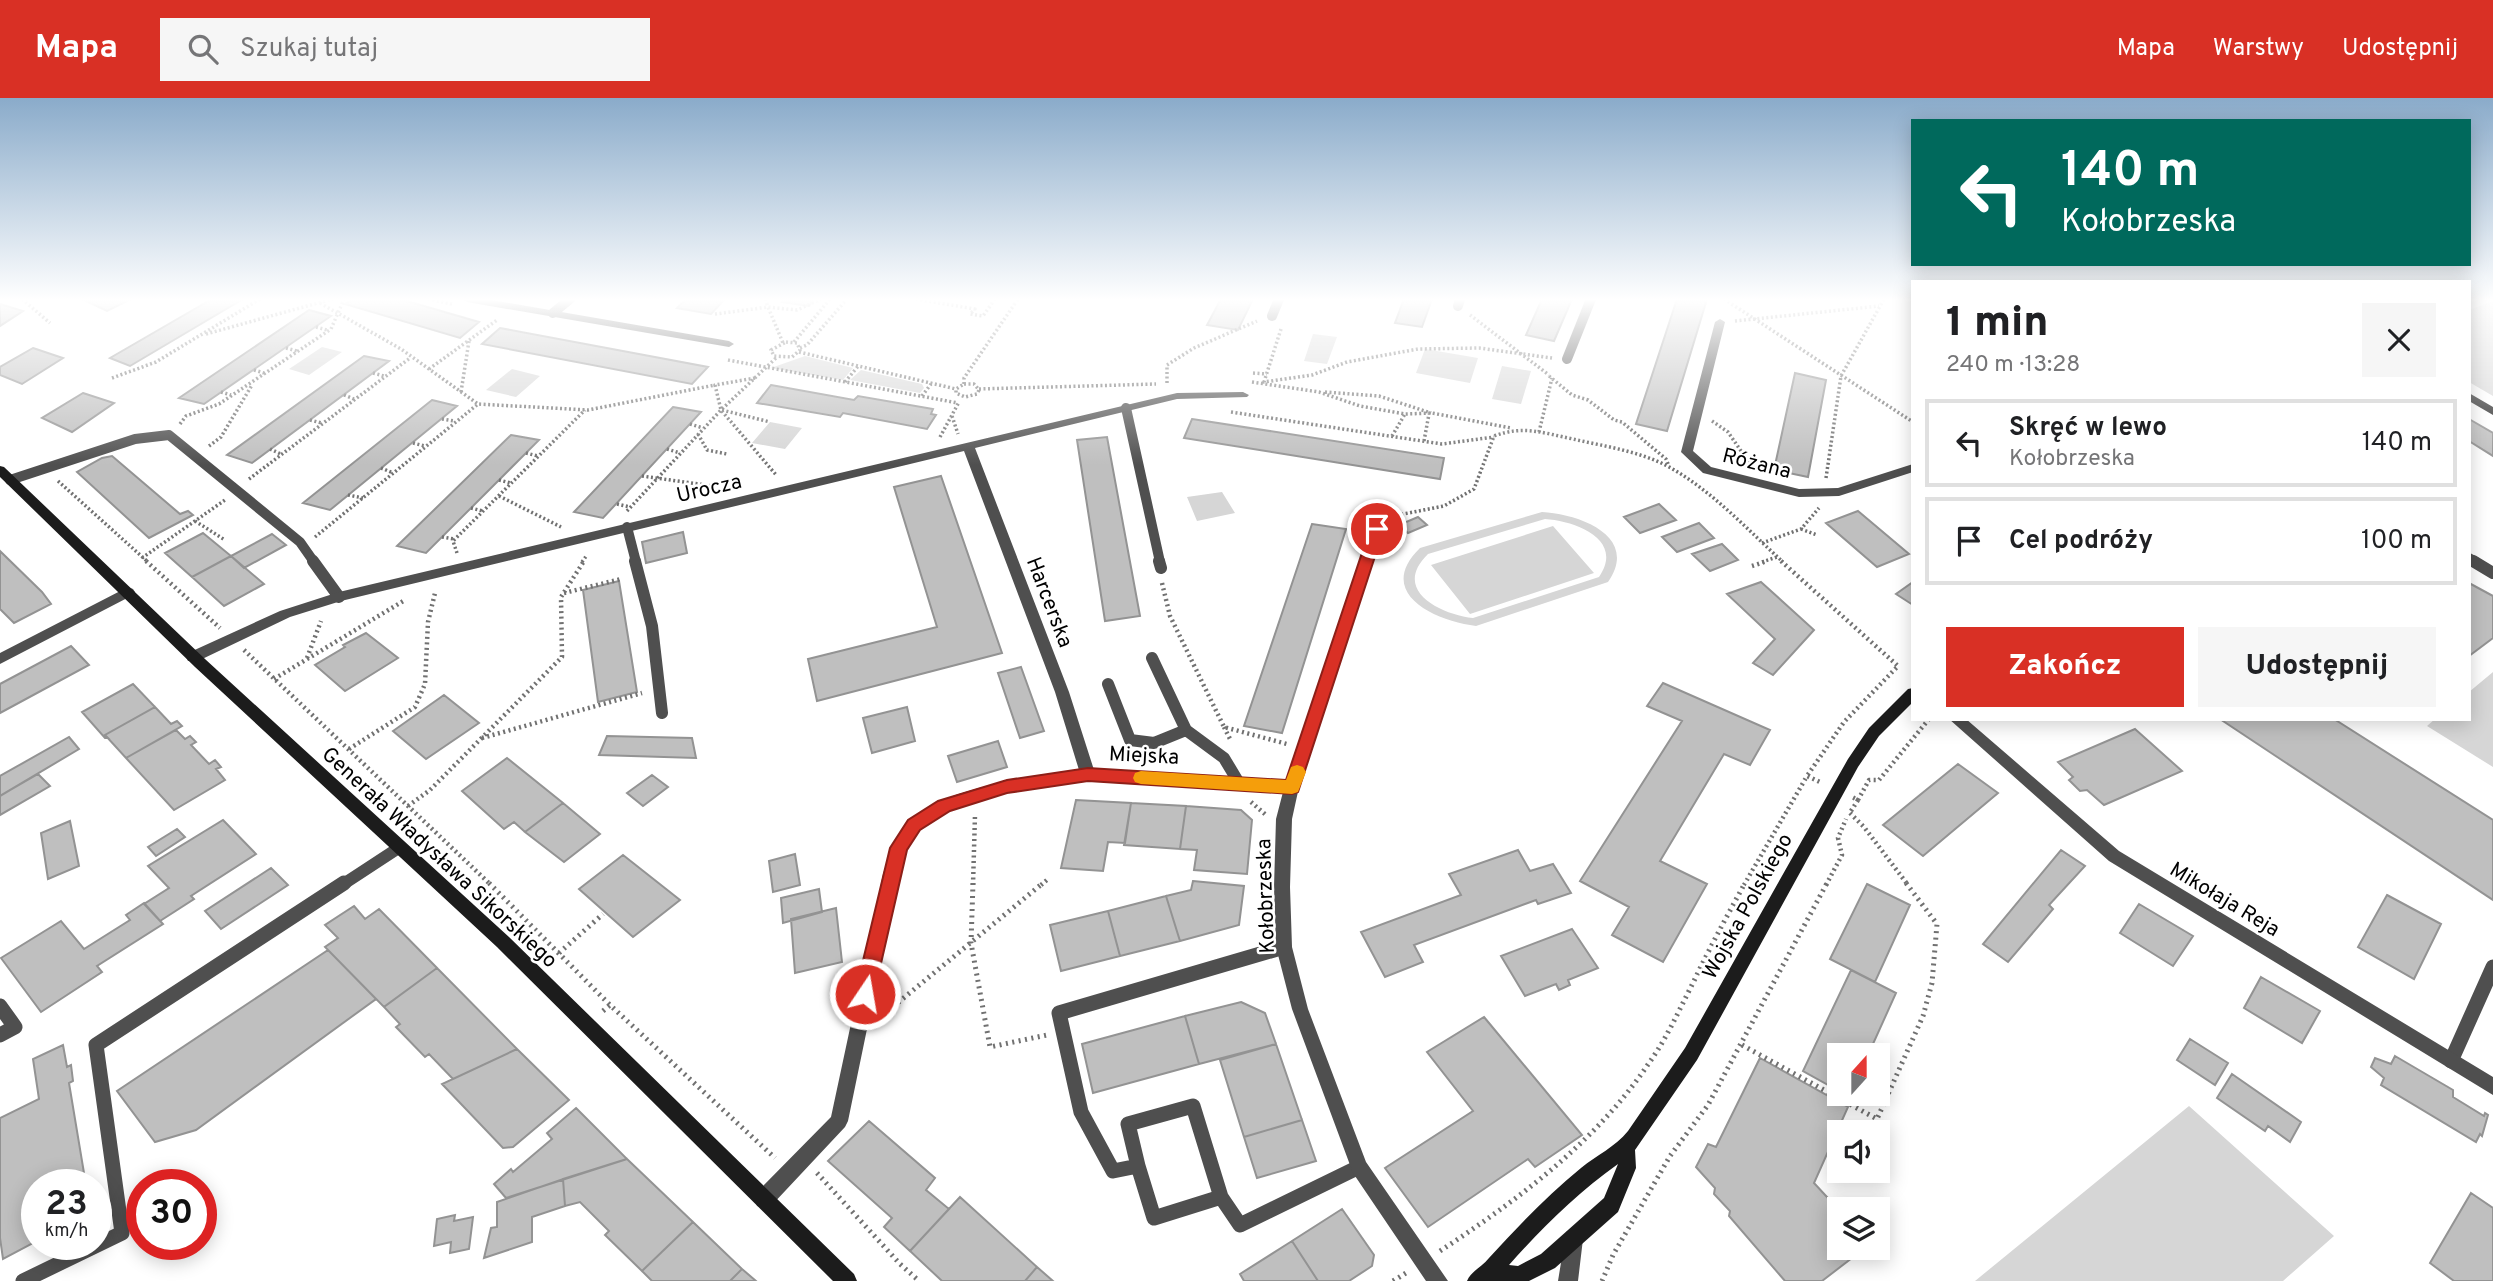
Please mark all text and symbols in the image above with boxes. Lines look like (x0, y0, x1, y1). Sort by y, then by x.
search box (160, 18, 650, 81)
text: Mapa (35, 28, 118, 70)
icon: search (184, 30, 222, 68)
text: Szukaj tutaj (240, 33, 378, 66)
text: Mapa (2117, 34, 2175, 64)
text: Warstwy (2213, 34, 2304, 64)
text: Udostępnij (2342, 34, 2458, 64)
text: 140 m (2061, 142, 2200, 204)
icon: left (1946, 147, 2037, 238)
text: Kołobrzeska (2061, 203, 2236, 243)
text: 1 min (1946, 298, 2049, 351)
button: close (2362, 303, 2436, 377)
text: 240 m · 13:28 (1946, 351, 2080, 380)
text: Skręć w lewo (2009, 412, 2167, 445)
icon: left (1950, 424, 1988, 462)
text: 140 m (2362, 427, 2432, 460)
street label: Różana (1719, 443, 1794, 486)
text: Kołobrzeska (2009, 445, 2135, 474)
street label: Urocza (674, 469, 745, 510)
pin (1347, 499, 1407, 559)
icon: arrive (1358, 510, 1396, 548)
icon: arrive (1950, 522, 1988, 560)
text: Cel podróży (2009, 525, 2153, 558)
text: 100 m (2361, 525, 2432, 558)
street label: Harcerska (1019, 553, 1078, 652)
button: Zakończ (1946, 627, 2184, 707)
button: Udostępnij (2198, 627, 2436, 707)
street label: Miejska (1108, 741, 1180, 772)
street label: Generała Władysława Sikorskiego (315, 742, 563, 975)
street label: Wojska Polskiego (1697, 829, 1800, 984)
street label: Kołobrzeska (1251, 838, 1282, 954)
street label: Mikołaja Reja (2164, 857, 2284, 944)
position arrow (828, 957, 902, 1031)
north arrow (1827, 1043, 1890, 1106)
map controls (1827, 1043, 1890, 1260)
button: sound (1827, 1120, 1890, 1183)
speed limit sign: 30 (126, 1169, 217, 1260)
text: 23 (45, 1183, 88, 1227)
button: layers (1827, 1197, 1890, 1260)
text: km/h (45, 1220, 88, 1243)

